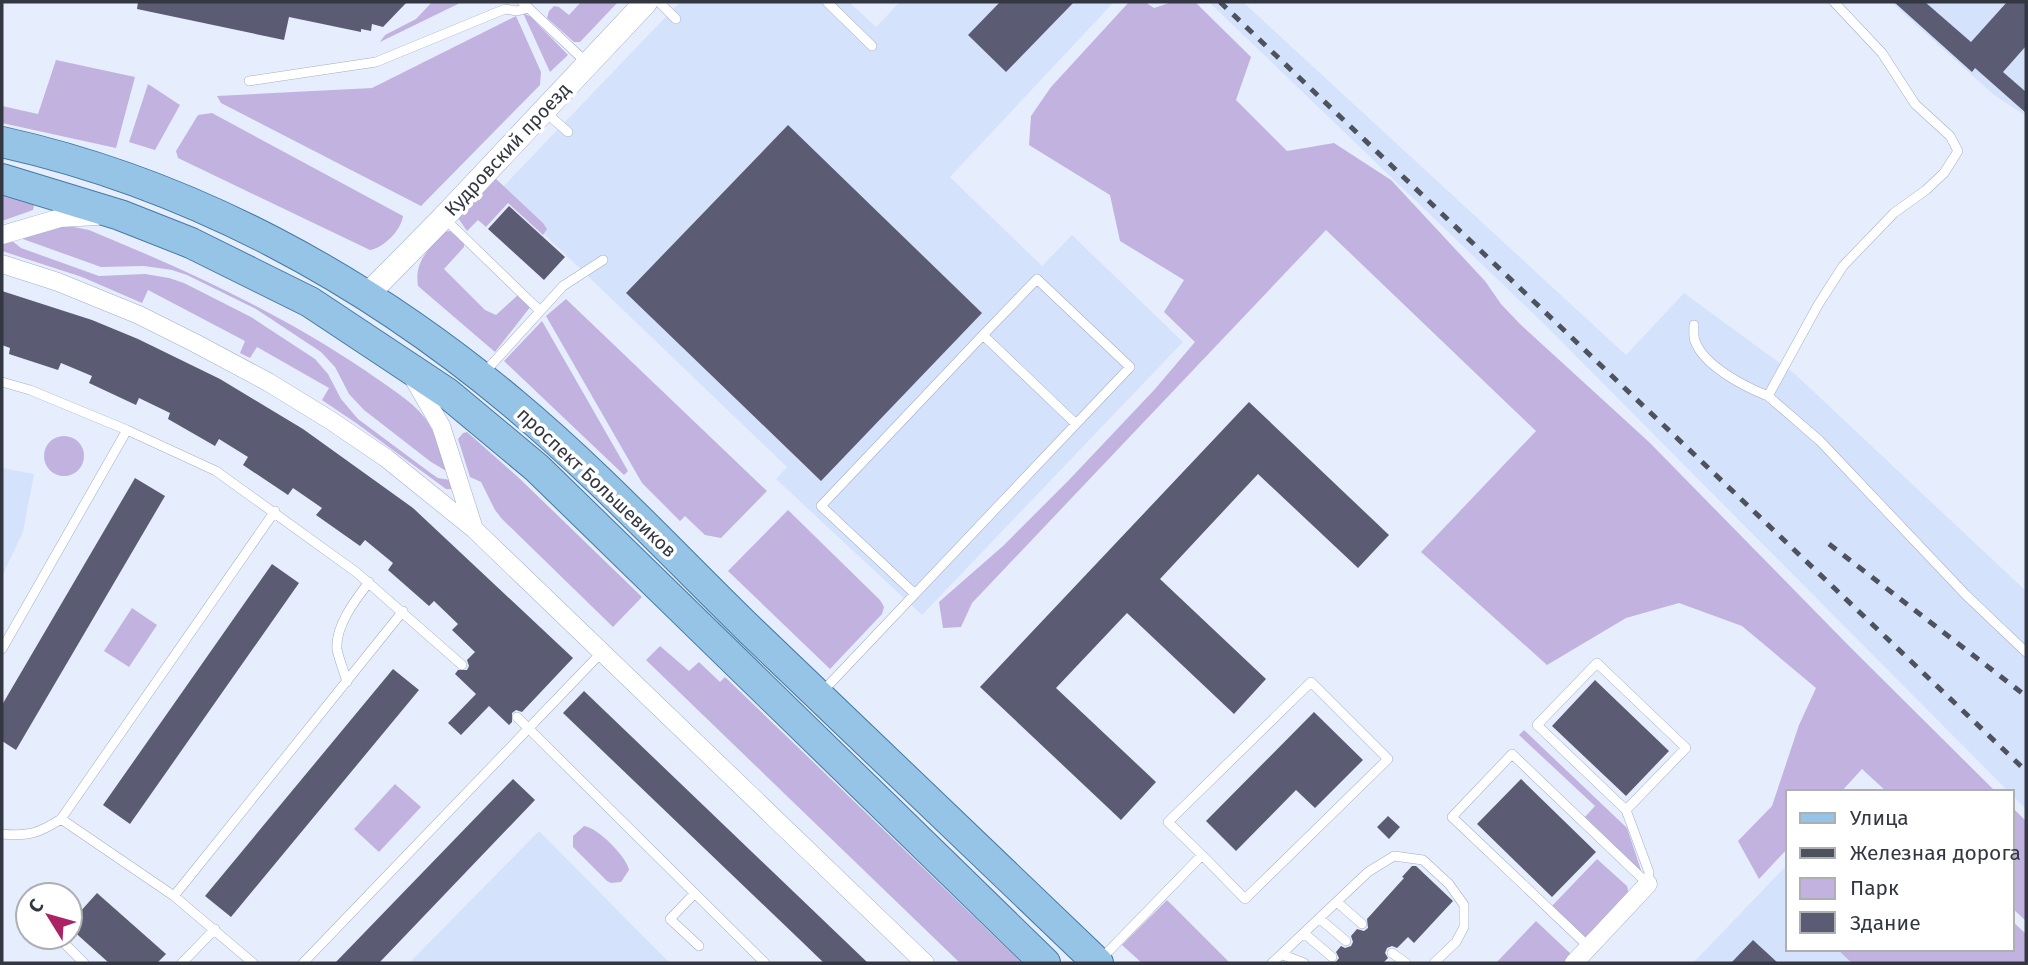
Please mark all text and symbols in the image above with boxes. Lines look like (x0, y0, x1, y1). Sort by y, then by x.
street label: Кудровский проезд (440, 78, 575, 221)
street label: проспект Большевиков (512, 403, 681, 562)
legend (1786, 790, 2014, 951)
text: Улица (1850, 805, 1909, 831)
text: Железная дорога (1850, 840, 2021, 866)
text: Парк (1850, 875, 1899, 901)
north arrow (14, 881, 84, 951)
text: С (23, 895, 48, 917)
text: Здание (1850, 910, 1921, 936)

